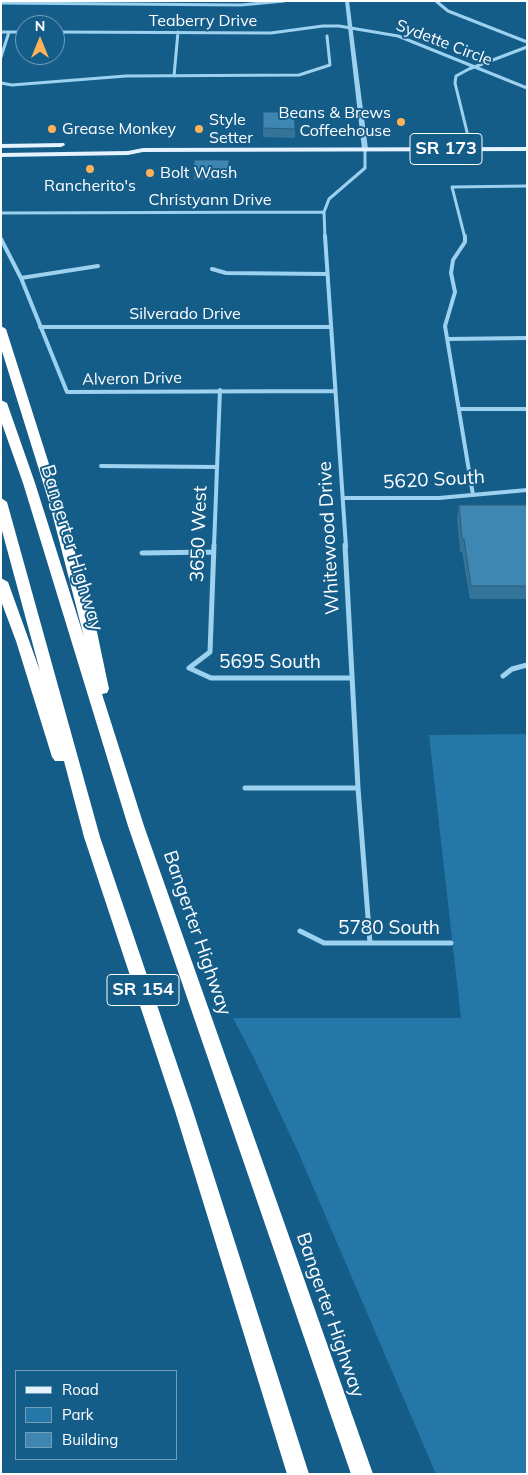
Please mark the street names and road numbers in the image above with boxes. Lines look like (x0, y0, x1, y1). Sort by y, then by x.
street label: Teaberry Drive (149, 11, 257, 31)
street label: Sydette Circle (393, 16, 495, 70)
road number: SR 173 (410, 134, 482, 164)
street label: Christyann Drive (148, 190, 272, 210)
street label: Silverado Drive (129, 304, 241, 324)
street label: Alveron Drive (82, 369, 182, 389)
street label: Whitewood Drive (314, 461, 344, 615)
street label: Bangerter Highway (36, 462, 108, 634)
street label: 5620 South (382, 466, 486, 494)
street label: 3650 West (186, 485, 212, 583)
street label: 5695 South (219, 651, 321, 673)
street label: Bangerter Highway (158, 848, 236, 1018)
street label: 5780 South (338, 917, 440, 939)
road number: SR 154 (107, 974, 179, 1006)
street label: Bangerter Highway (291, 1230, 369, 1400)

